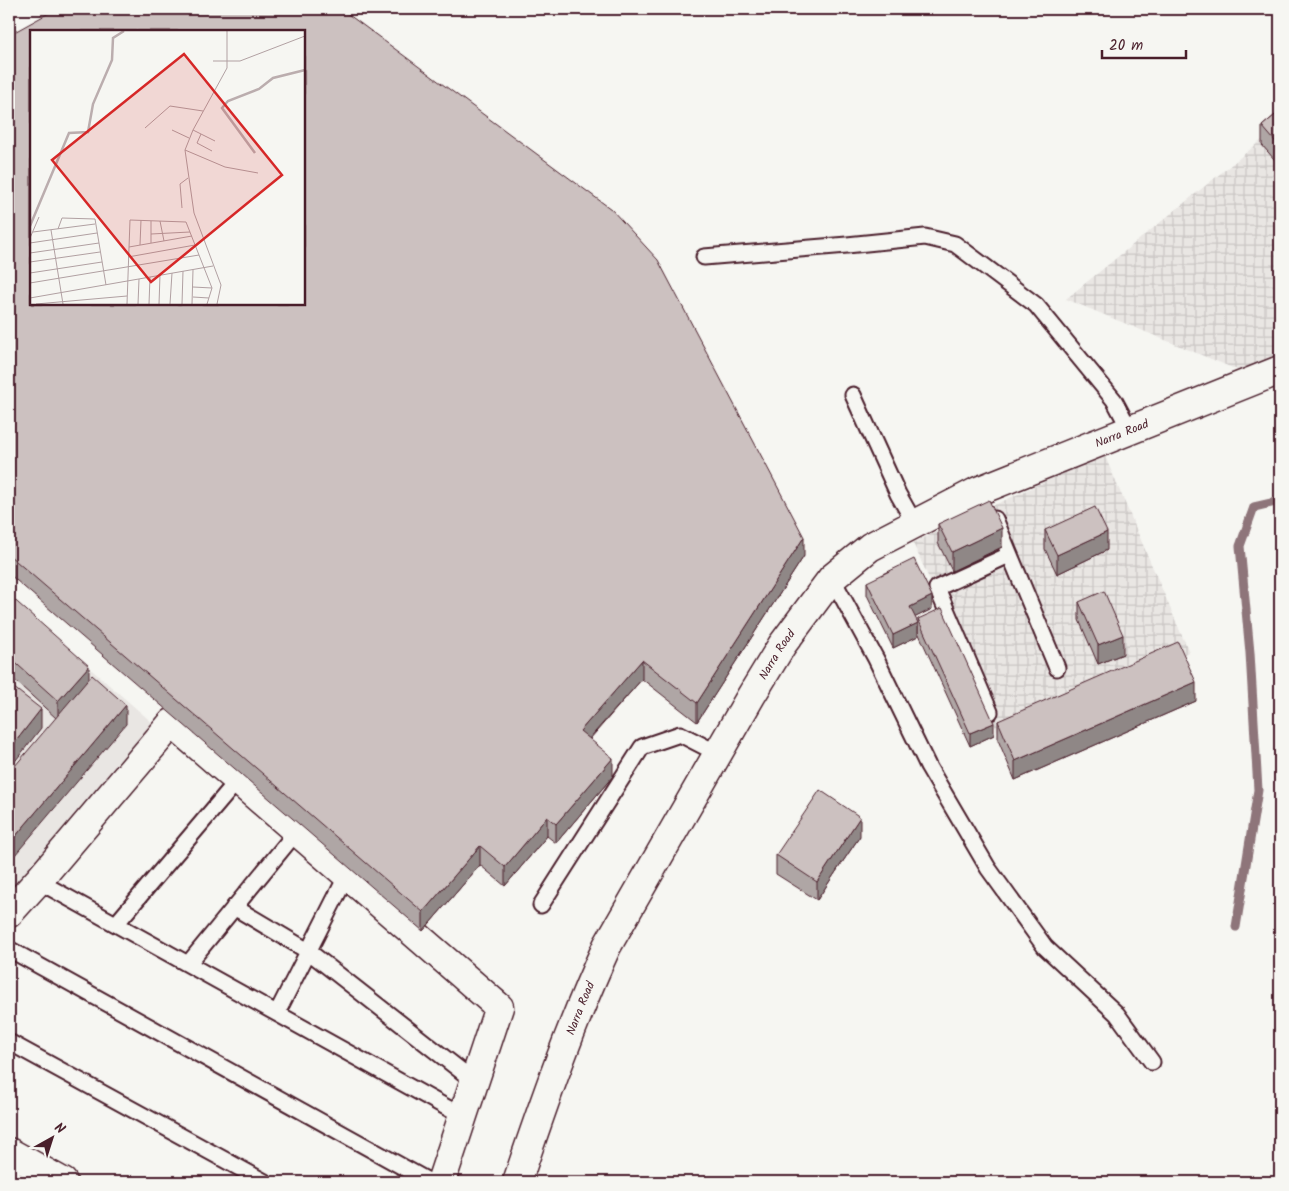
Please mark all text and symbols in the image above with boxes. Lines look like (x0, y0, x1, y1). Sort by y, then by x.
scale bar (1102, 28, 1185, 60)
inset map (30, 30, 305, 305)
text: 20 m (1109, 34, 1143, 58)
street label: Narra Road (1092, 414, 1152, 453)
street label: Narra Road (754, 625, 801, 683)
street label: Narra Road (561, 977, 600, 1038)
north arrow (28, 1114, 78, 1164)
text: N (49, 1117, 70, 1140)

